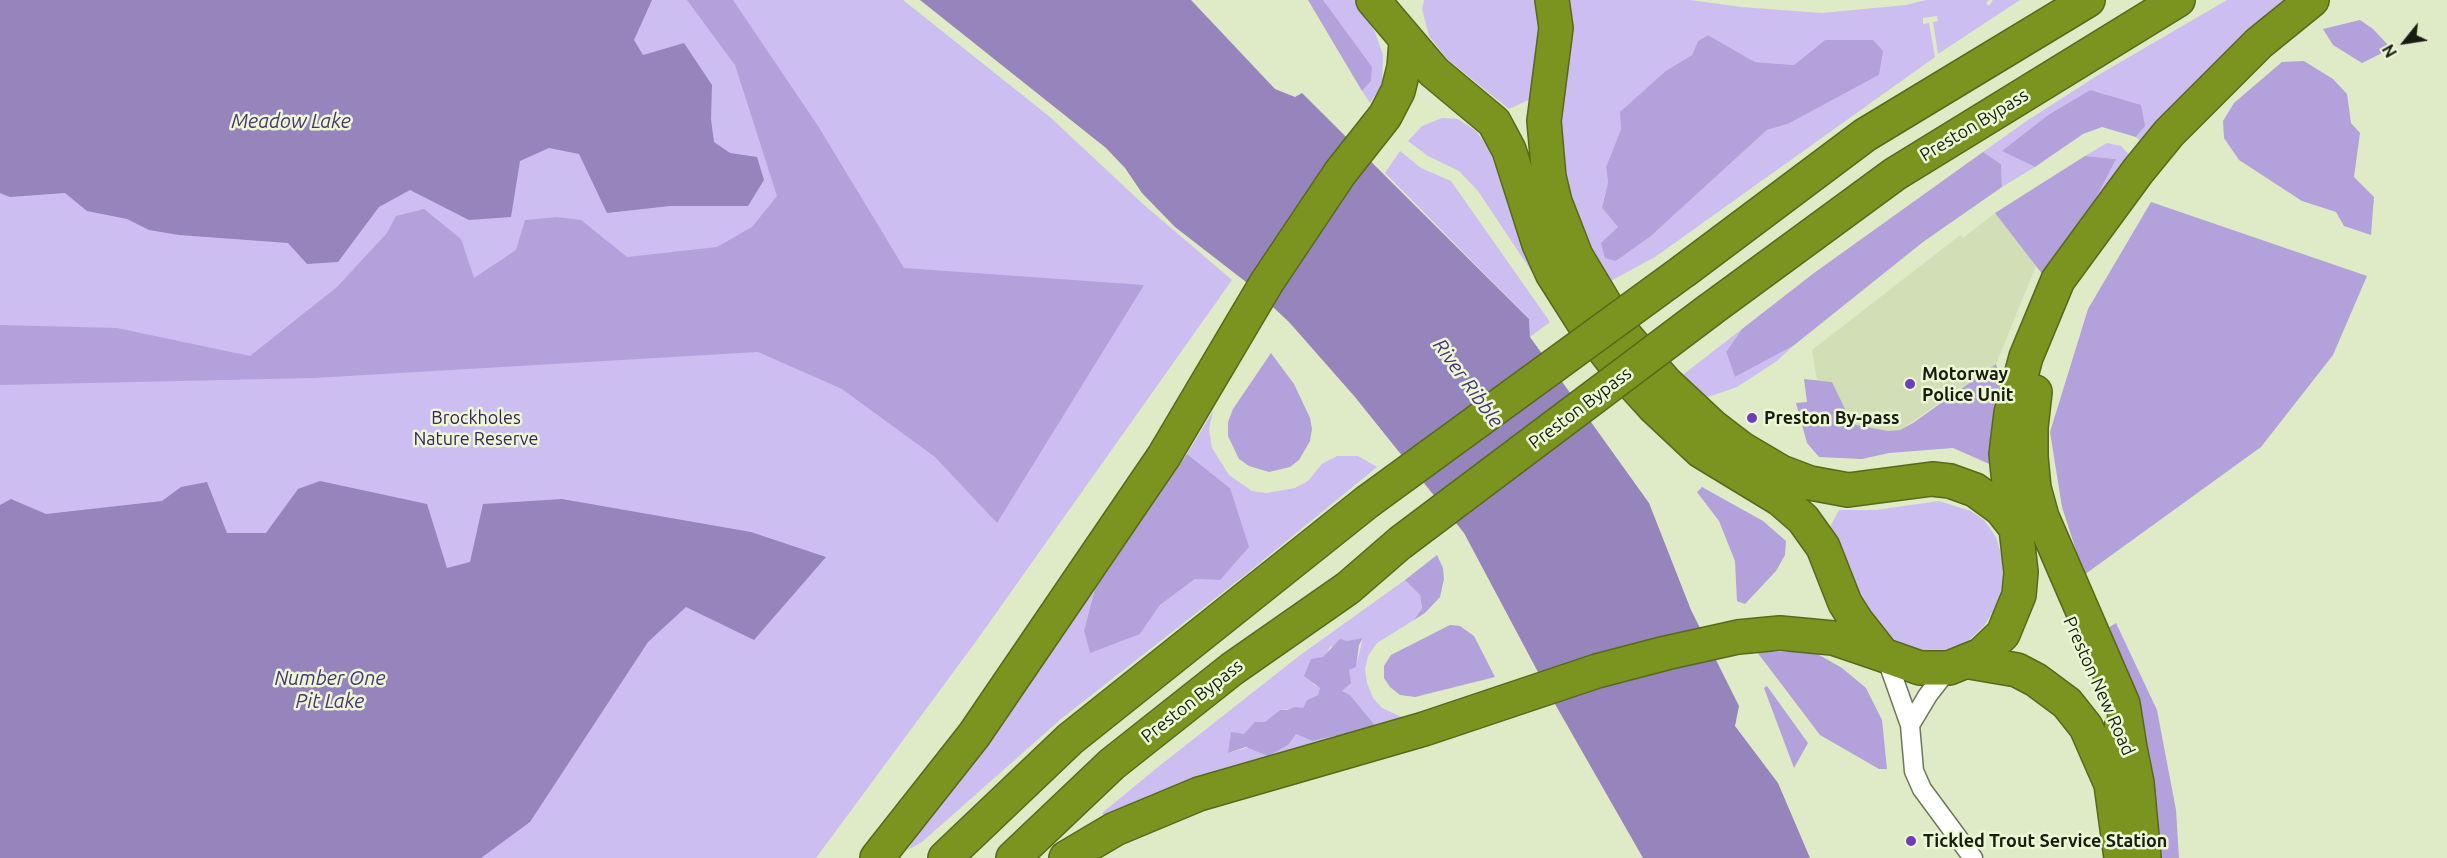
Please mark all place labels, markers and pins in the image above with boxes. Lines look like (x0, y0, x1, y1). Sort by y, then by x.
place label: Motorway Police Unit (1922, 363, 2013, 406)
marker: Motorway Police Unit (1903, 377, 1917, 391)
place label: Preston By-pass (1764, 407, 1899, 429)
marker: Preston By-pass (1745, 411, 1759, 425)
place label: Tickled Trout Service Station (1923, 830, 2167, 852)
marker: Tickled Trout Service Station (1904, 834, 1918, 848)

